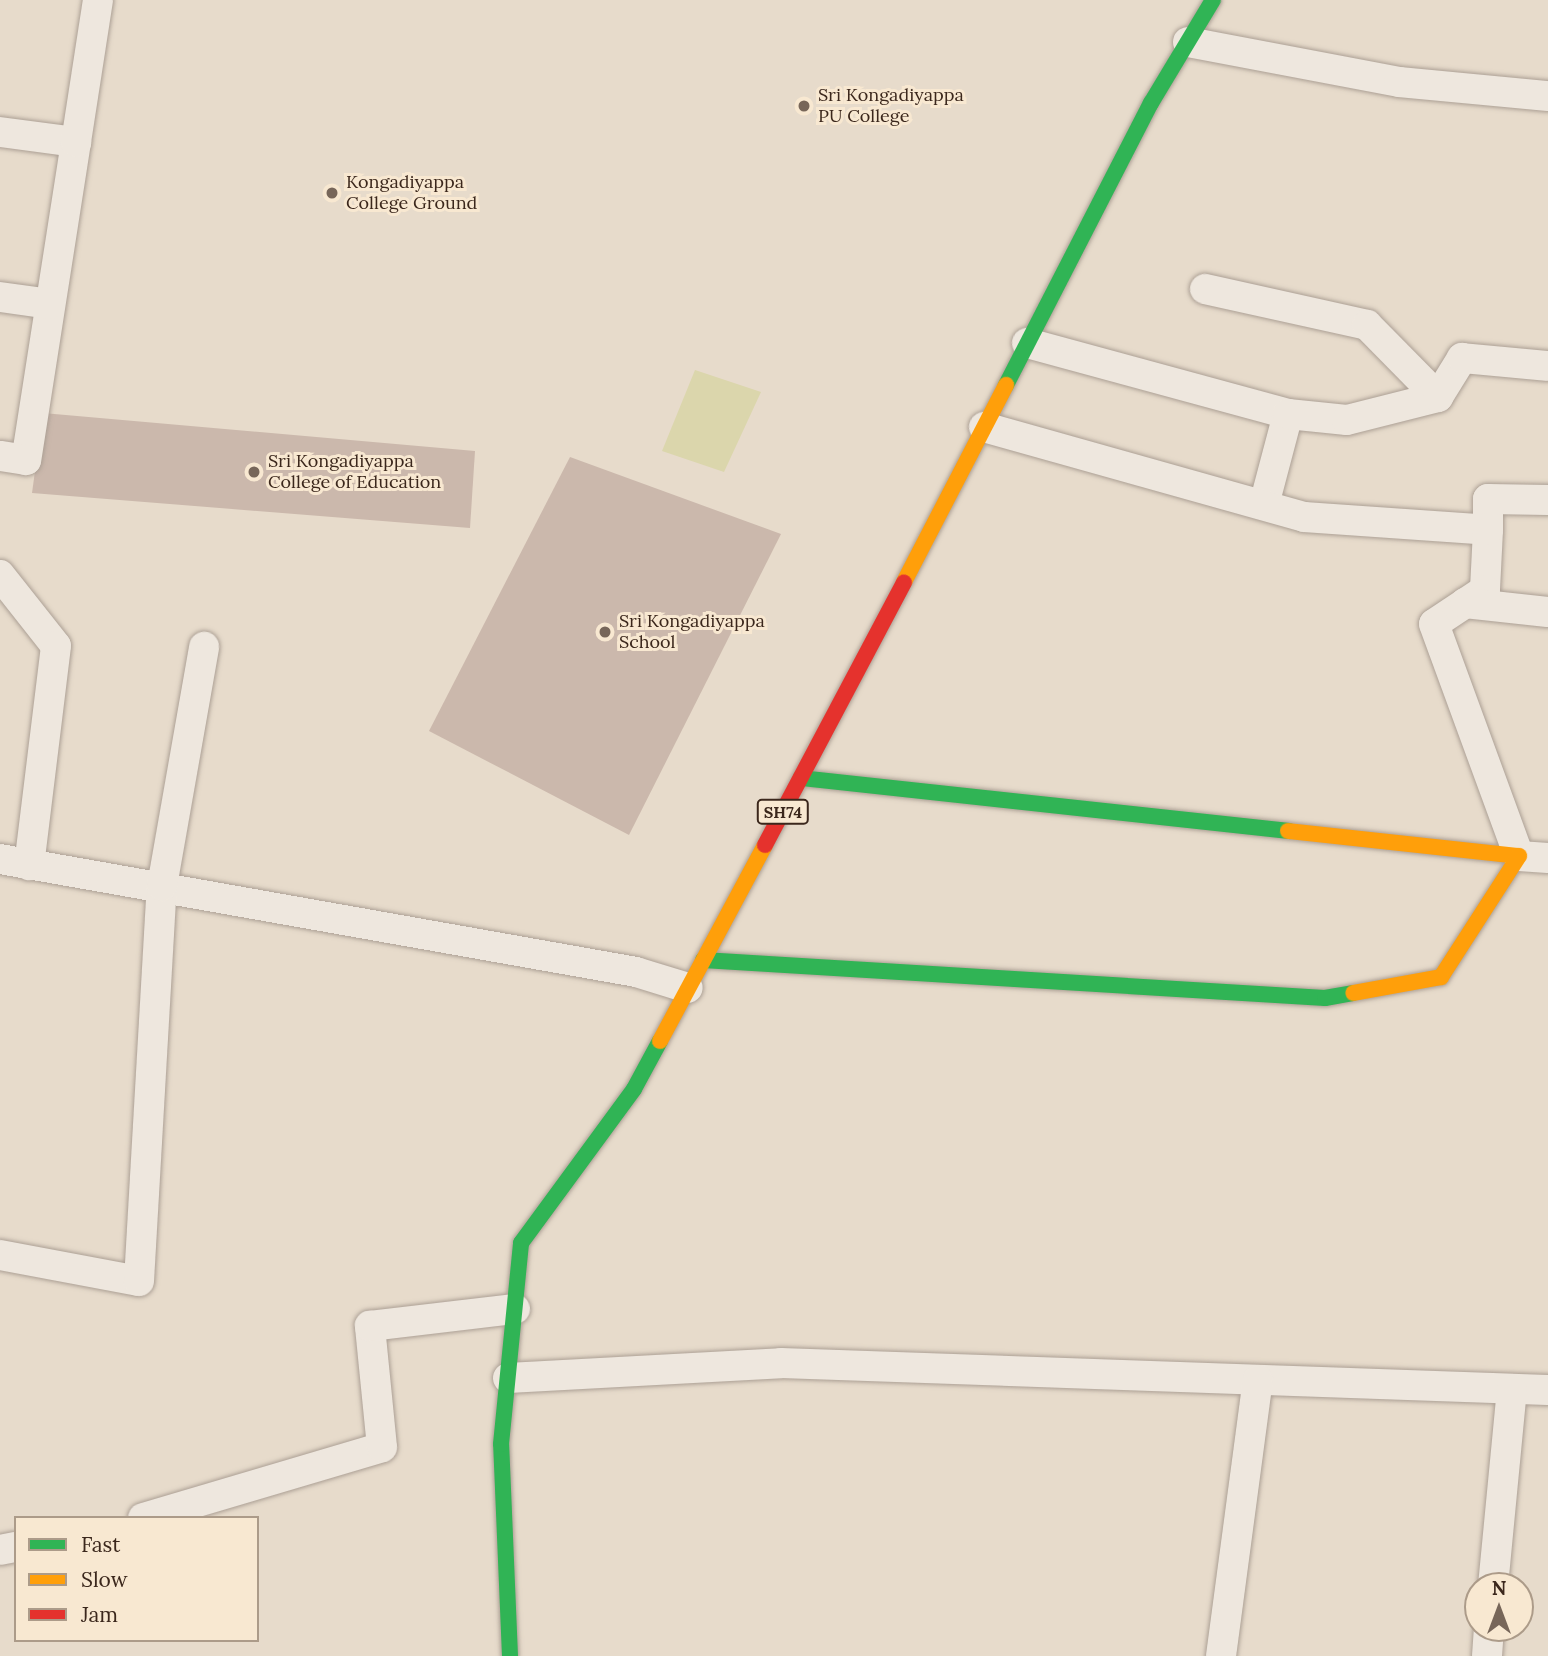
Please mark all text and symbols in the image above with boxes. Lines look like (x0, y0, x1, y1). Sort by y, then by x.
place label: Sri Kongadiyappa PU College (818, 85, 964, 128)
marker: Sri Kongadiyappa PU College (796, 98, 812, 114)
place label: Kongadiyappa College Ground (346, 172, 477, 214)
marker: Kongadiyappa College Ground (324, 185, 340, 201)
place label: Sri Kongadiyappa College of Education (268, 451, 441, 494)
marker: Sri Kongadiyappa College of Education (246, 464, 262, 480)
place label: Sri Kongadiyappa School (619, 611, 765, 654)
marker: Sri Kongadiyappa School (597, 624, 613, 640)
road number: SH74 (757, 800, 809, 824)
legend (14, 1516, 259, 1642)
text: Fast (81, 1531, 120, 1558)
text: Slow (81, 1566, 128, 1593)
north arrow (1464, 1572, 1534, 1642)
text: N (1492, 1576, 1506, 1600)
text: Jam (81, 1601, 118, 1628)

